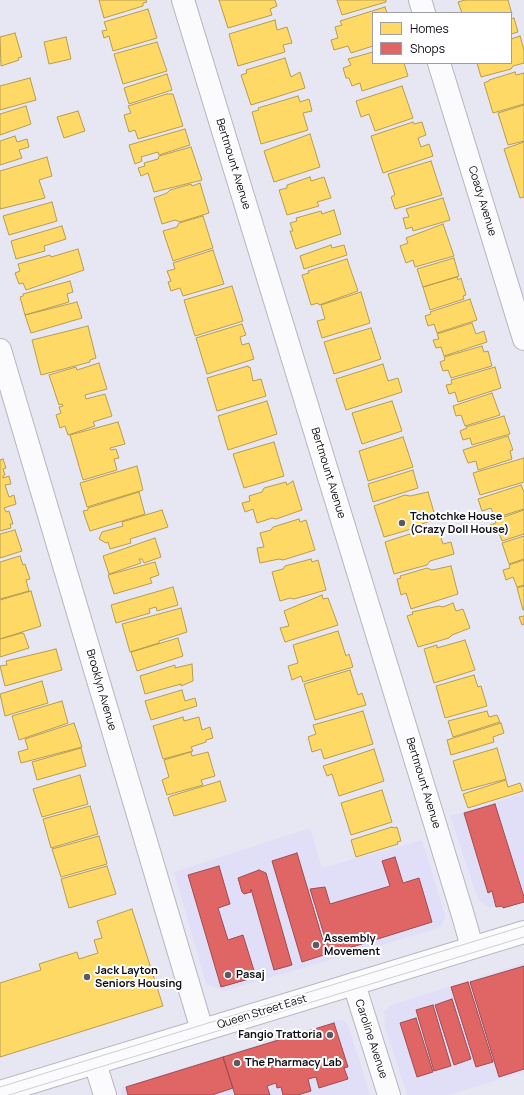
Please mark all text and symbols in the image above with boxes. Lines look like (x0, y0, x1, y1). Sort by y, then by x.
legend (372, 12, 512, 64)
text: Homes (410, 20, 449, 37)
text: Shops (410, 40, 445, 57)
street label: Bertmount Avenue (213, 117, 253, 211)
street label: Coady Avenue (465, 164, 499, 238)
street label: Bertmount Avenue (308, 426, 348, 520)
place label: Tchotchke House (Crazy Doll House) (410, 510, 509, 536)
marker: Tchotchke House (Crazy Doll House) (397, 518, 407, 528)
street label: Brooklyn Avenue (83, 648, 119, 732)
street label: Bertmount Avenue (403, 736, 443, 830)
place label: Assembly Movement (324, 932, 380, 958)
marker: Assembly Movement (311, 940, 321, 950)
place label: Jack Layton Seniors Housing (95, 964, 182, 990)
place label: Pasaj (236, 968, 265, 982)
marker: Pasaj (223, 970, 233, 980)
marker: Jack Layton Seniors Housing (82, 972, 92, 982)
street label: Queen Street East (216, 992, 308, 1032)
street label: Caroline Avenue (352, 998, 390, 1080)
place label: Fangio Trattoria (238, 1028, 322, 1042)
marker: Fangio Trattoria (325, 1030, 335, 1040)
place label: The Pharmacy Lab (245, 1056, 342, 1070)
marker: The Pharmacy Lab (232, 1058, 242, 1068)

